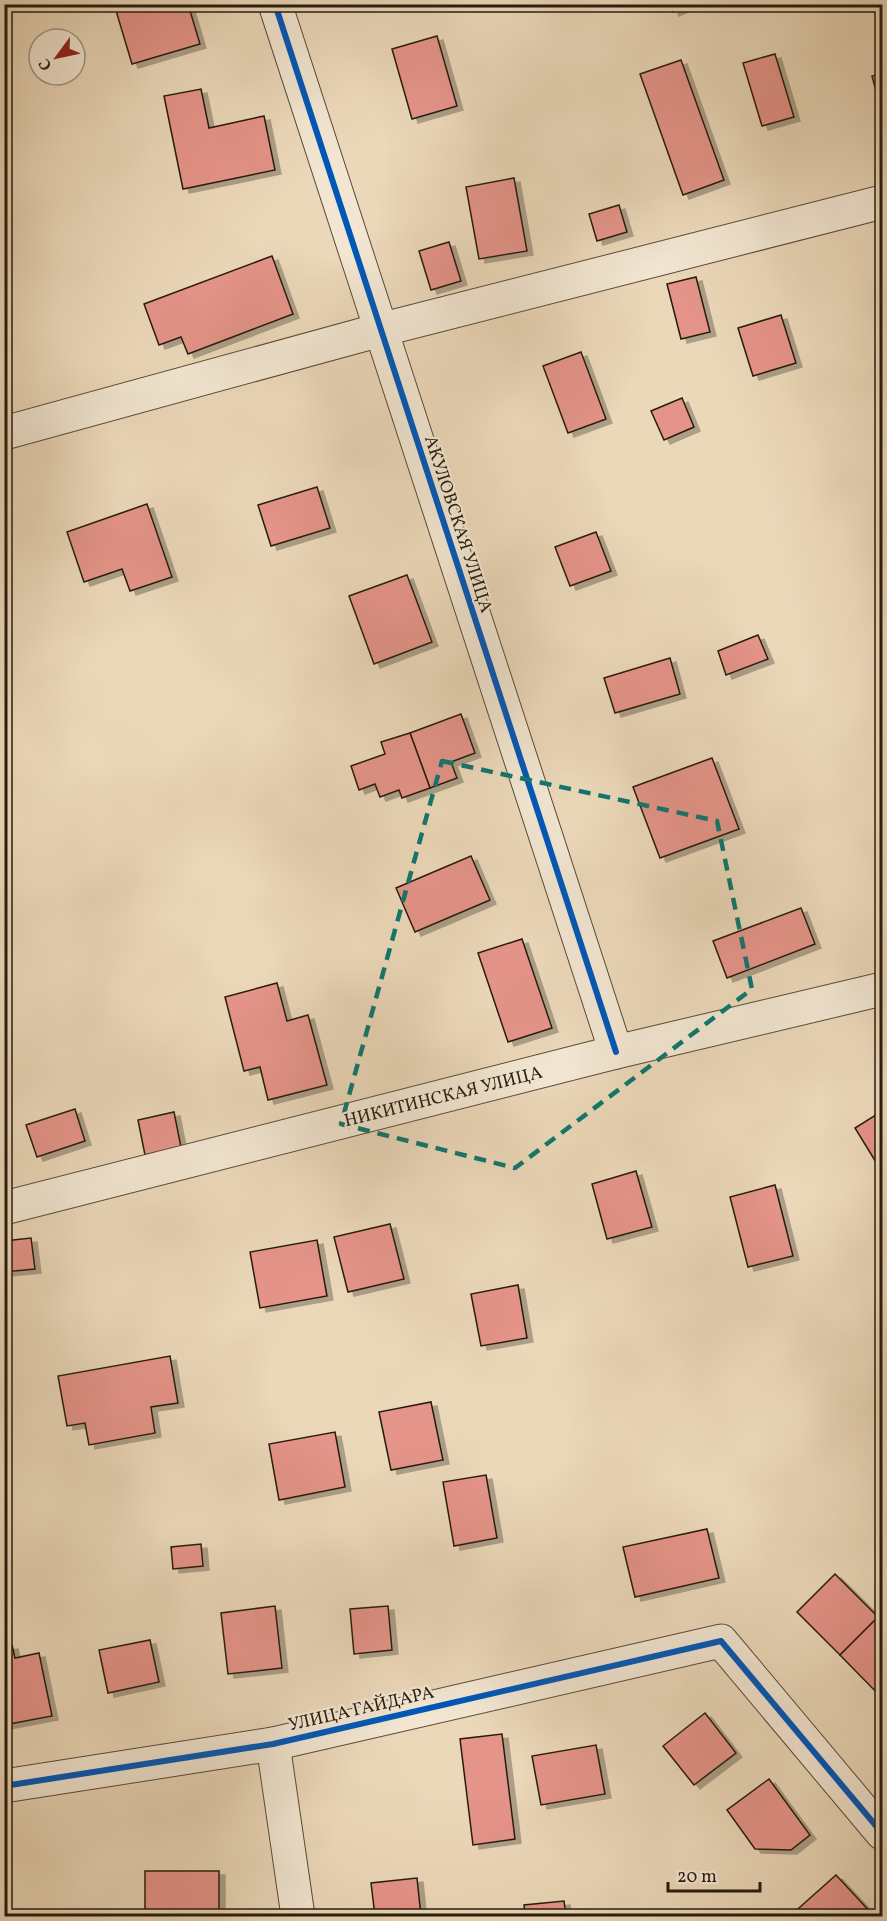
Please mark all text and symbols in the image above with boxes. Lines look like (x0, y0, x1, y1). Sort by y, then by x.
north arrow (27, 27, 87, 87)
text: С (34, 54, 58, 74)
street label: АКУЛОВСКАЯ УЛИЦА (417, 433, 498, 617)
street label: НИКИТИНСКАЯ УЛИЦА (342, 1061, 546, 1134)
street label: УЛИЦА ГАЙДАРА (286, 1680, 437, 1738)
scale bar (668, 1855, 760, 1893)
text: 20 m (677, 1865, 717, 1890)

